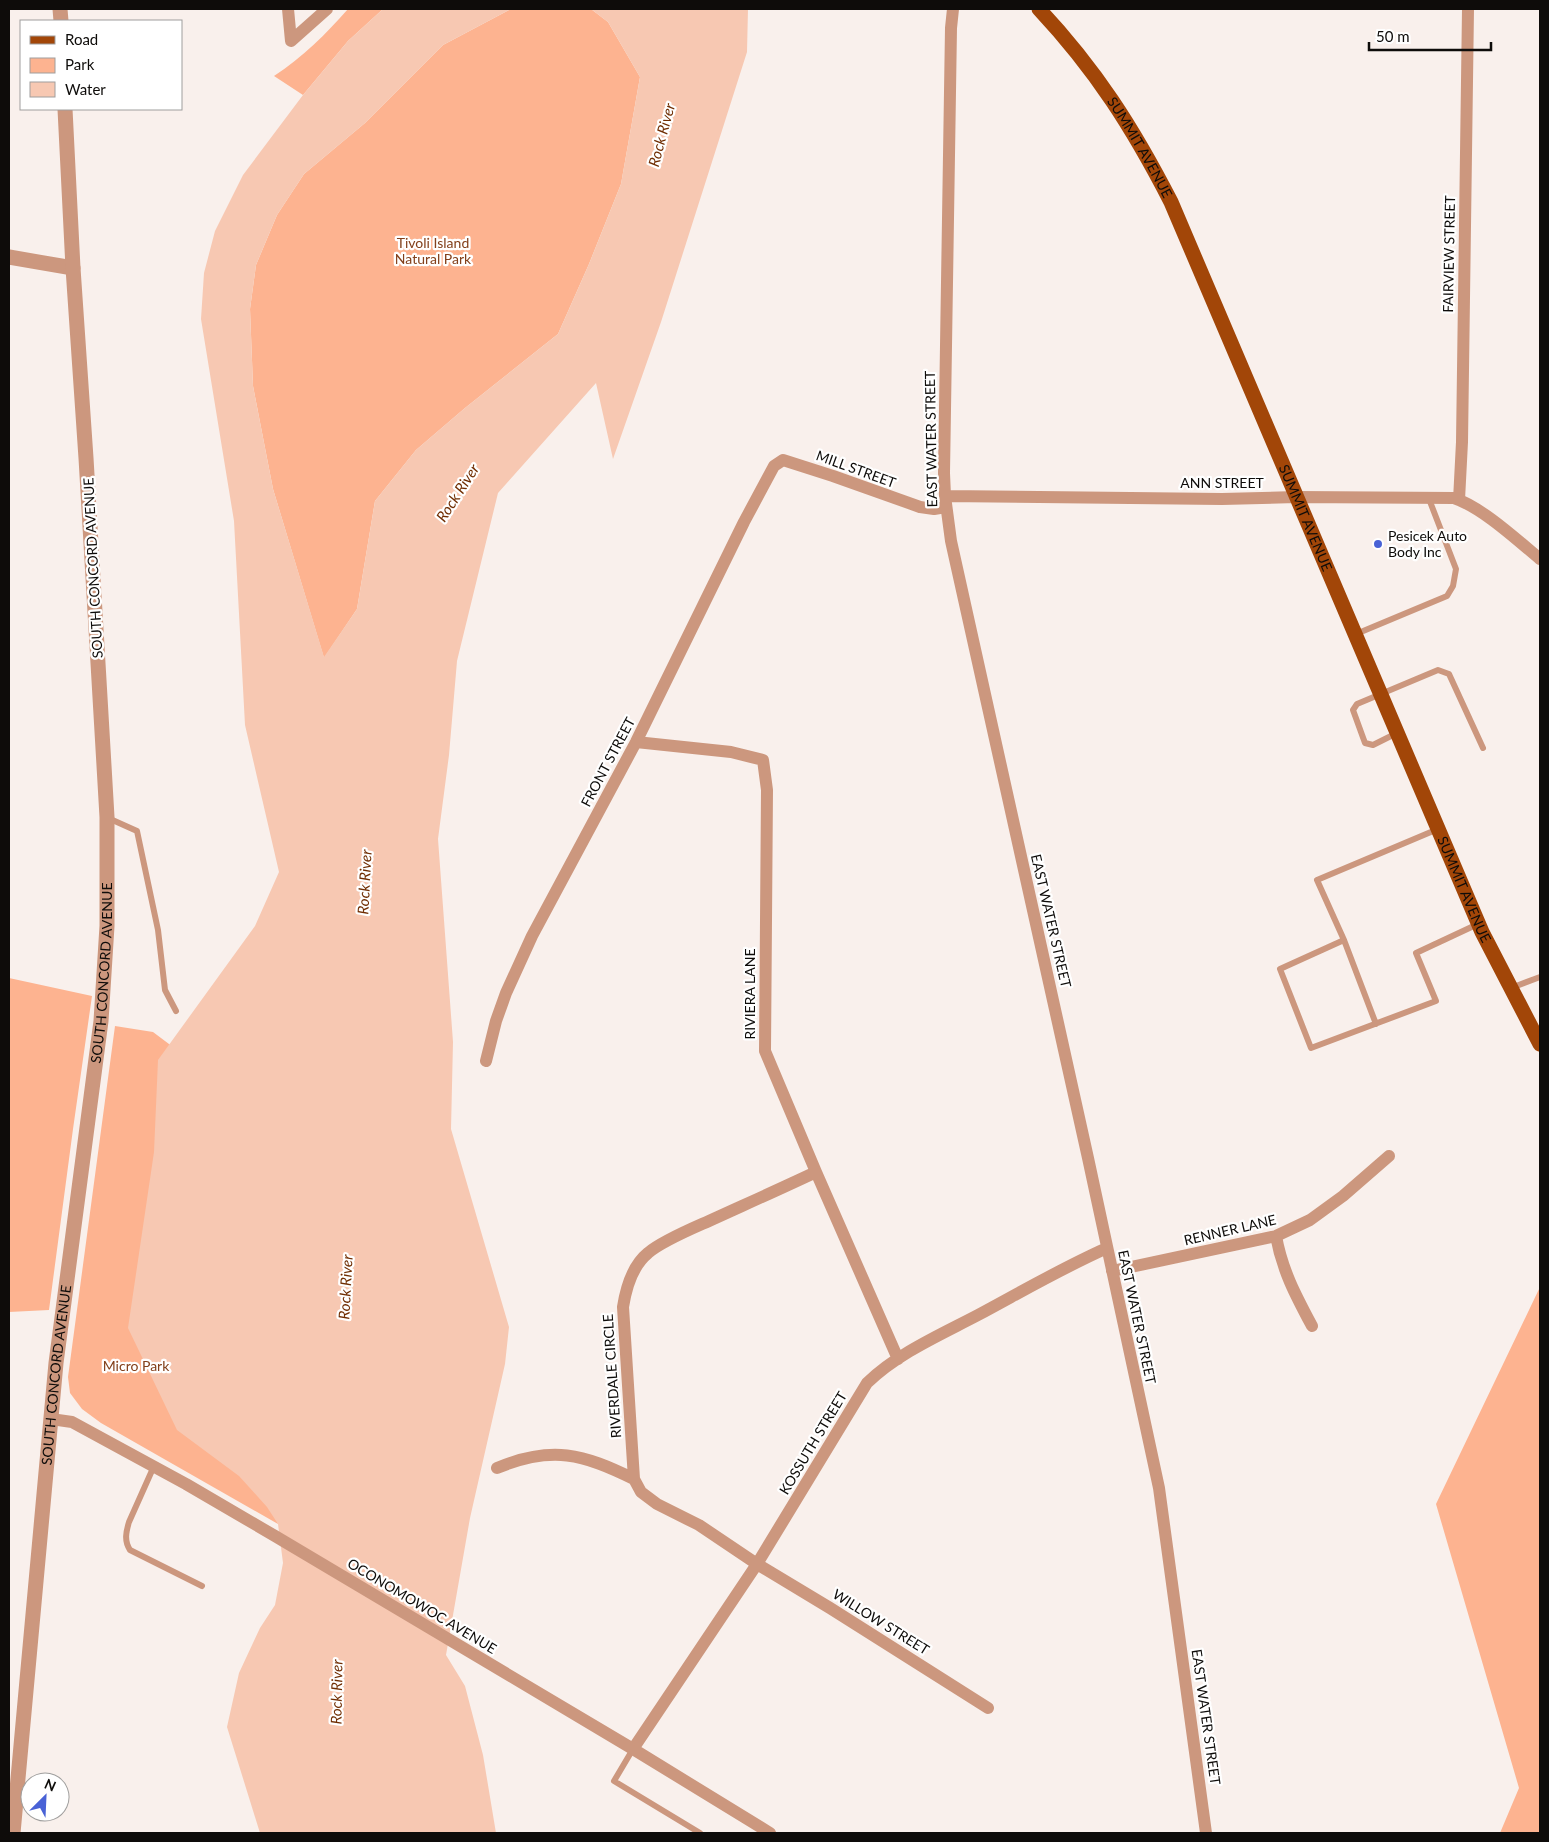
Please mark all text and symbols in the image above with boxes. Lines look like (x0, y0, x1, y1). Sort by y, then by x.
legend (20, 20, 182, 110)
scale bar (1369, 20, 1492, 52)
text: 50 m (1376, 27, 1410, 45)
text: Road (65, 30, 98, 48)
text: Park (65, 55, 95, 73)
text: Water (65, 80, 106, 98)
street label: SUMMIT AVENUE (1104, 94, 1176, 201)
water label: Rock River (644, 100, 678, 168)
street label: FAIRVIEW STREET (1439, 194, 1458, 313)
park label: Tivoli Island Natural Park (395, 234, 472, 267)
street label: EAST WATER STREET (921, 370, 940, 507)
street label: MILL STREET (814, 446, 899, 491)
water label: Rock River (432, 460, 483, 525)
street label: SUMMIT AVENUE (1276, 462, 1336, 574)
street label: ANN STREET (1180, 474, 1264, 491)
street label: SOUTH CONCORD AVENUE (79, 477, 106, 659)
place label: Pesicek Auto Body Inc (1388, 527, 1467, 560)
marker: Pesicek Auto Body Inc (1372, 538, 1384, 550)
street label: FRONT STREET (577, 713, 639, 809)
street label: SUMMIT AVENUE (1434, 833, 1495, 945)
water label: Rock River (353, 848, 375, 915)
street label: EAST WATER STREET (1028, 852, 1075, 990)
street label: SOUTH CONCORD AVENUE (87, 883, 115, 1064)
street label: RIVIERA LANE (741, 949, 758, 1039)
street label: RENNER LANE (1182, 1211, 1278, 1248)
street label: EAST WATER STREET (1115, 1248, 1160, 1386)
water label: Rock River (334, 1253, 356, 1320)
street label: SOUTH CONCORD AVENUE (38, 1284, 74, 1466)
street label: RIVERDALE CIRCLE (599, 1313, 624, 1439)
park label: Micro Park (103, 1357, 170, 1374)
street label: KOSSUTH STREET (775, 1388, 850, 1497)
street label: OCONOMOWOC AVENUE (345, 1554, 500, 1657)
street label: WILLOW STREET (830, 1585, 933, 1658)
street label: EAST WATER STREET (1189, 1648, 1225, 1786)
water label: Rock River (326, 1659, 346, 1725)
north arrow (20, 1772, 70, 1822)
text: N (42, 1775, 59, 1795)

